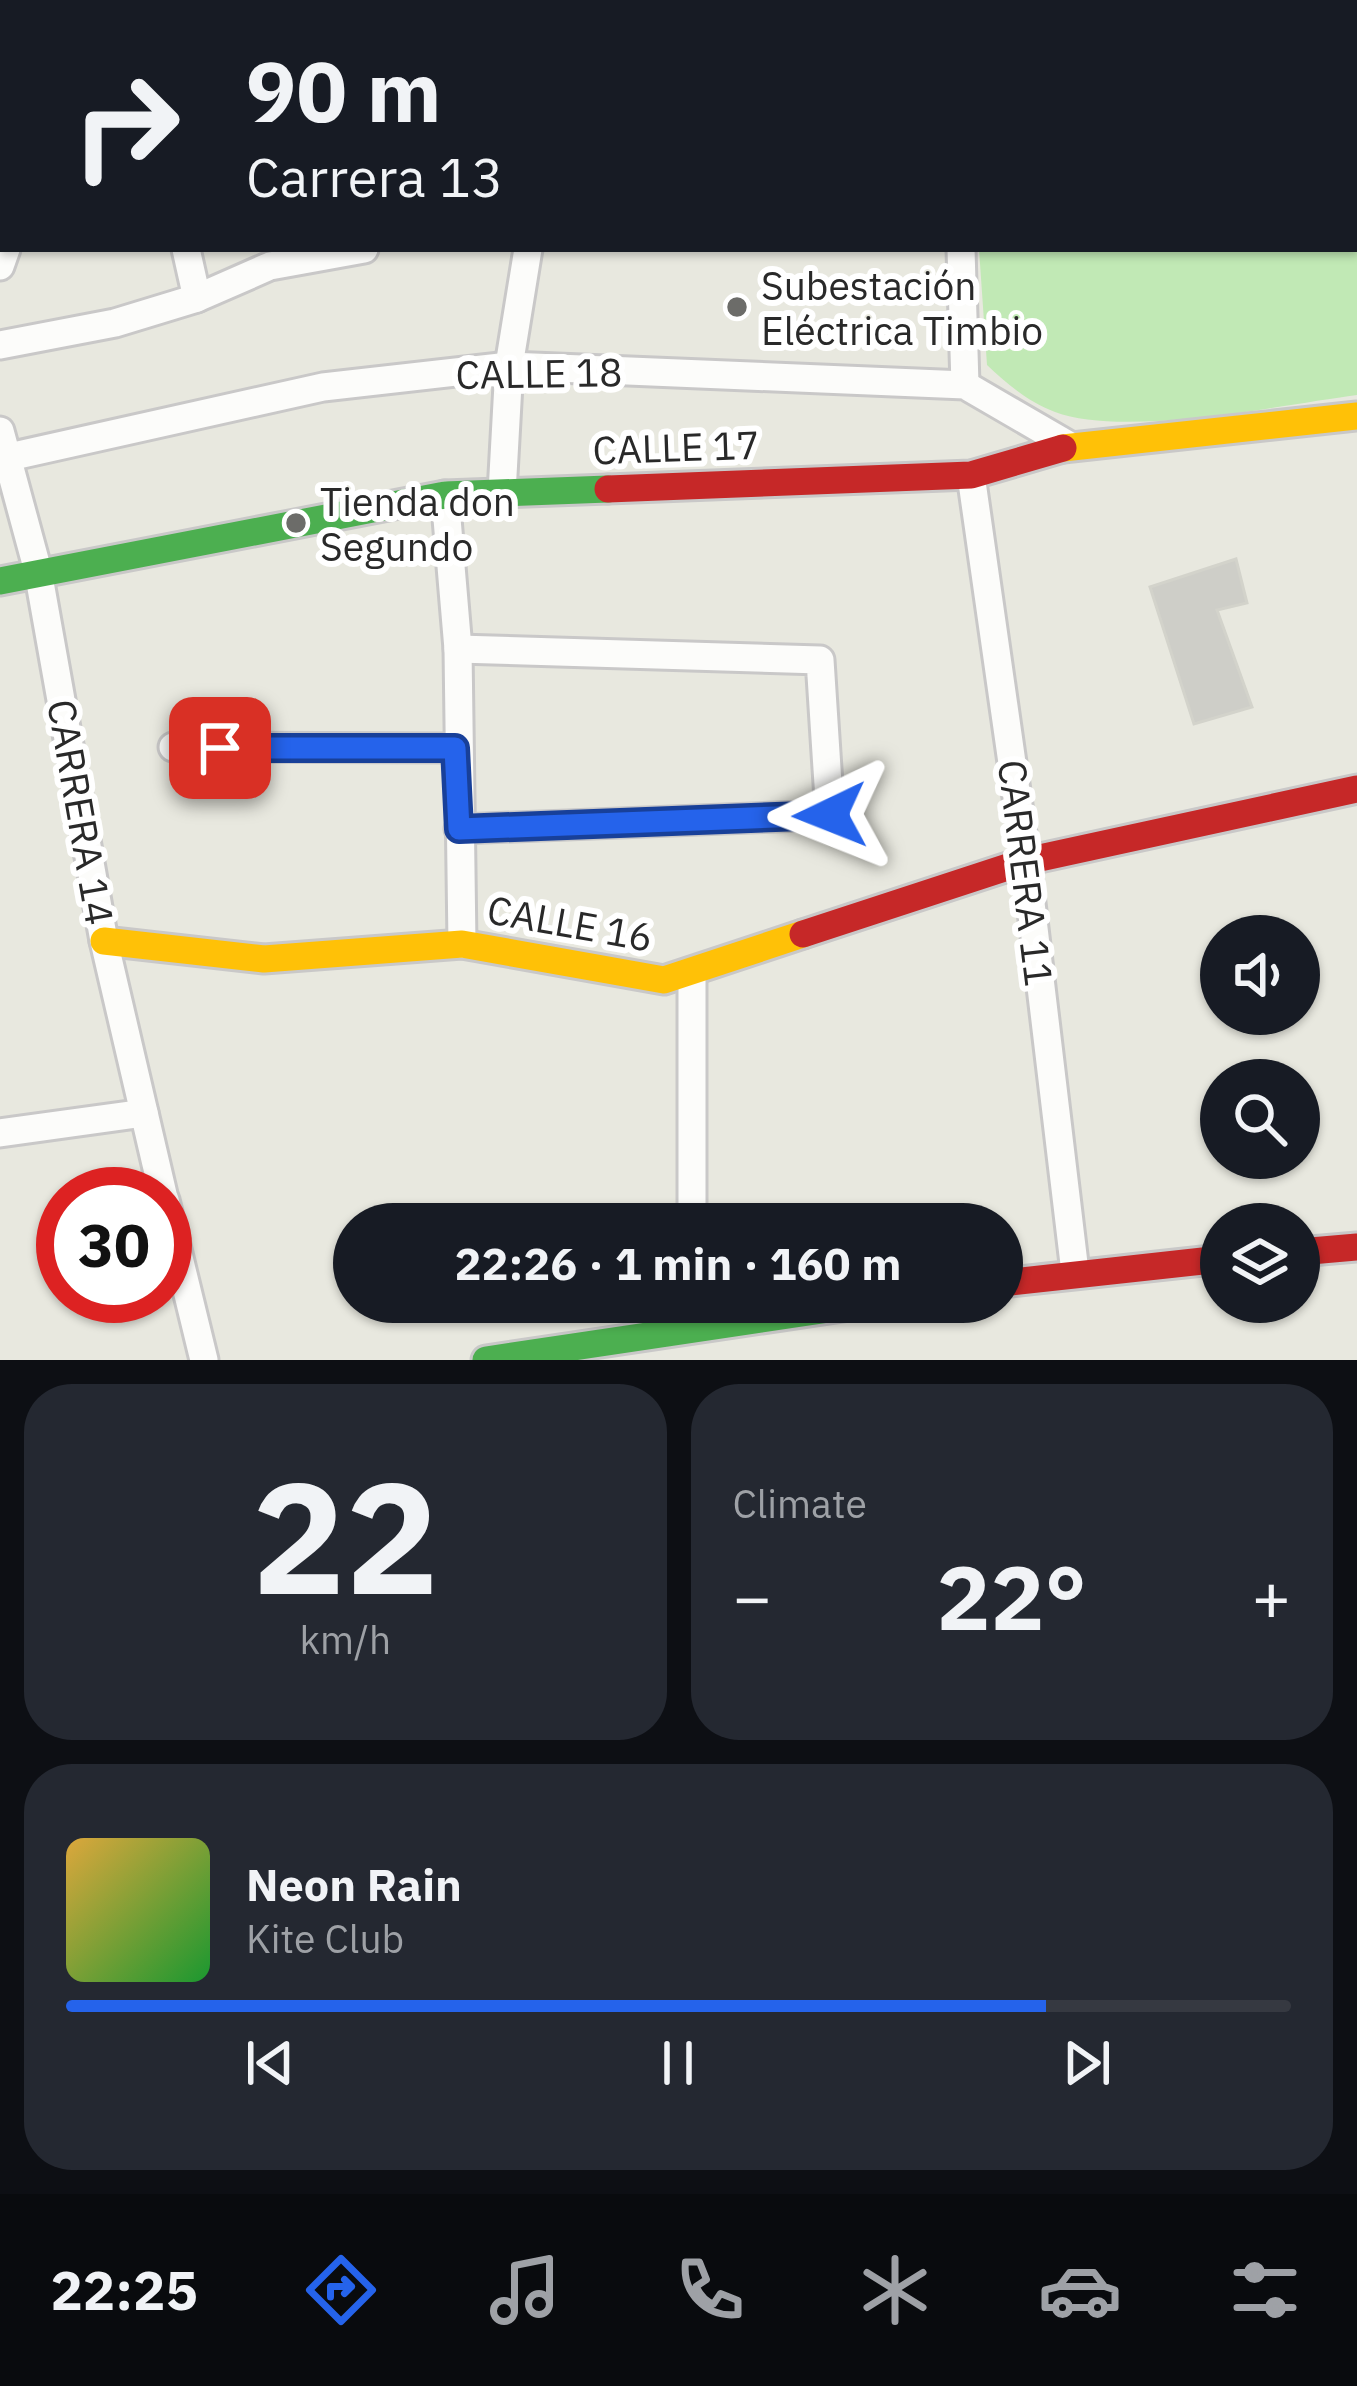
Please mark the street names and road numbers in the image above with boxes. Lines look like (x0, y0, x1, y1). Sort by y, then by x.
street label: CALLE 18 (455, 346, 623, 400)
street label: CALLE 17 (592, 419, 760, 475)
street label: CARRERA 14 (36, 695, 126, 929)
street label: CARRERA 11 (987, 757, 1065, 989)
street label: CALLE 16 (483, 883, 657, 963)

